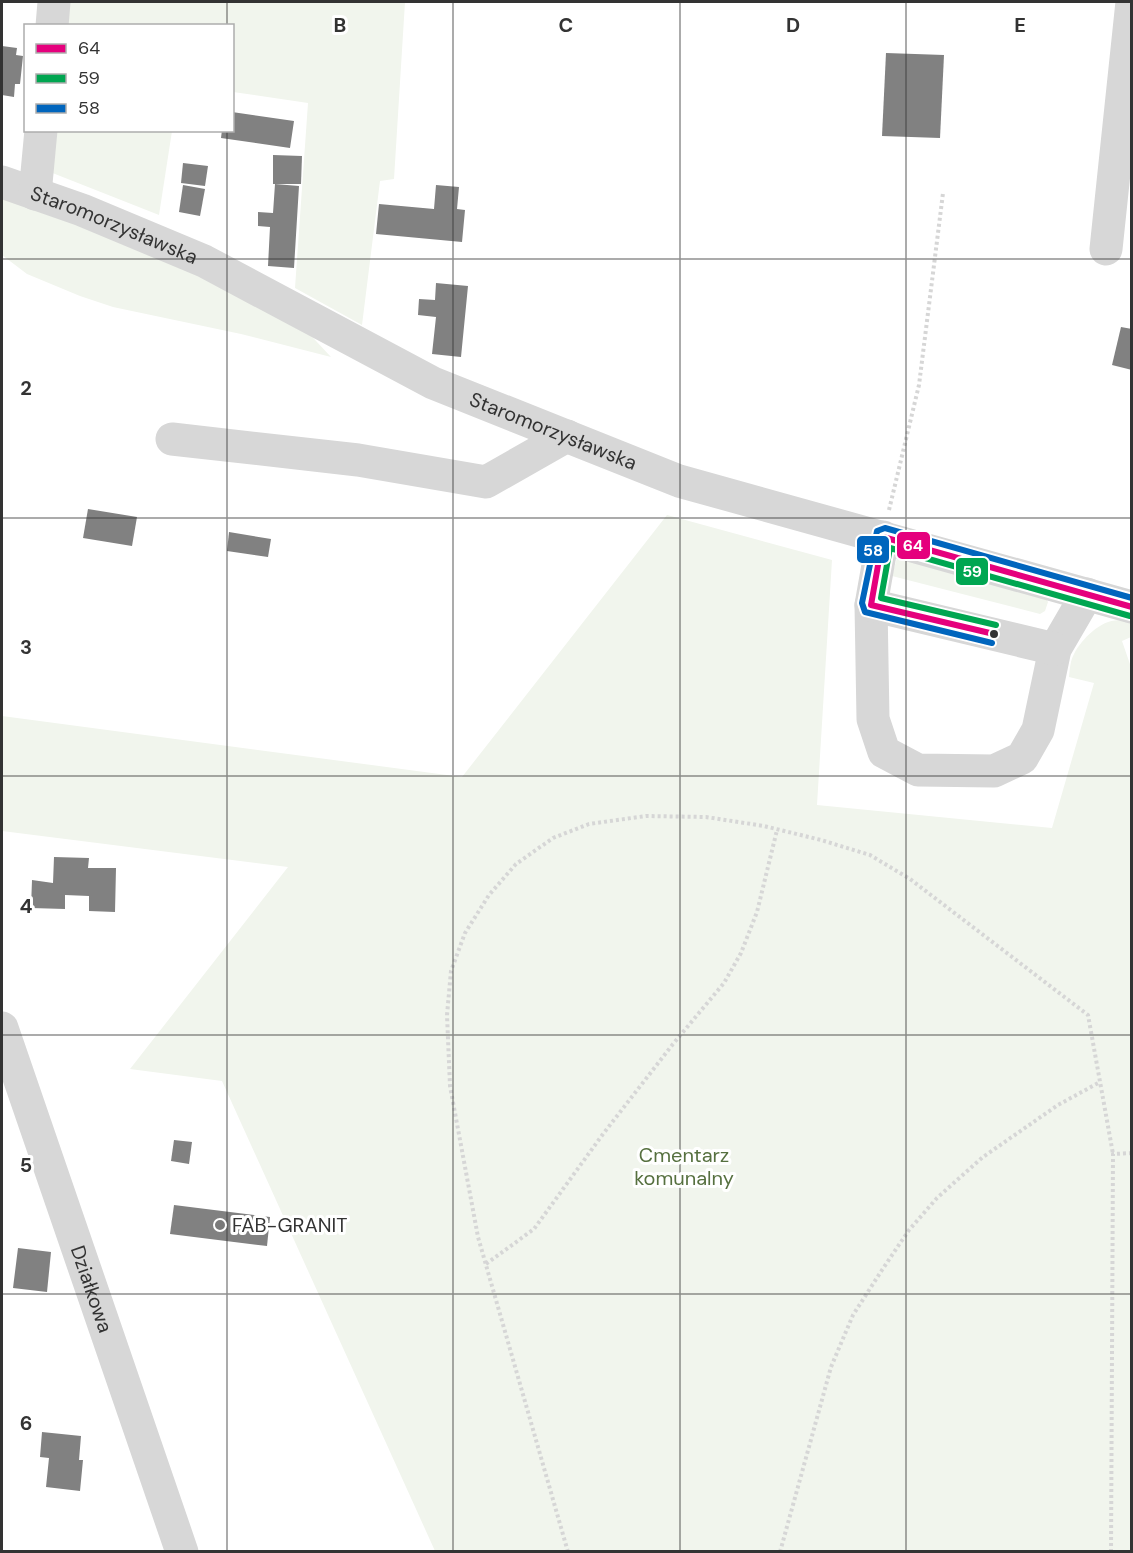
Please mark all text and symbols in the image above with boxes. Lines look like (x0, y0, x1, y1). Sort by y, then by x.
text: B (334, 12, 346, 38)
text: C (559, 12, 573, 38)
text: D (786, 12, 800, 38)
text: E (1014, 12, 1026, 38)
legend (24, 24, 234, 132)
text: 64 (78, 36, 100, 60)
text: 59 (78, 66, 100, 90)
text: 58 (78, 96, 100, 120)
street label: Staromorzysławska (27, 180, 202, 270)
text: 2 (20, 375, 32, 401)
street label: Staromorzysławska (466, 386, 641, 476)
line badge: 64 (896, 531, 931, 560)
line badge: 58 (856, 535, 890, 564)
text: 64 (903, 535, 923, 556)
text: 58 (863, 540, 883, 561)
line badge: 59 (955, 557, 989, 586)
text: 59 (962, 561, 982, 582)
unlabelled marker (988, 628, 1000, 640)
text: 3 (20, 634, 32, 660)
text: 4 (20, 893, 33, 919)
park label: Cmentarz komunalny (634, 1142, 734, 1191)
text: 5 (20, 1152, 32, 1178)
place label: FAB-GRANIT (232, 1212, 347, 1238)
marker: FAB-GRANIT (213, 1218, 227, 1232)
street label: Działkowa (65, 1242, 119, 1336)
text: 6 (20, 1410, 32, 1436)

